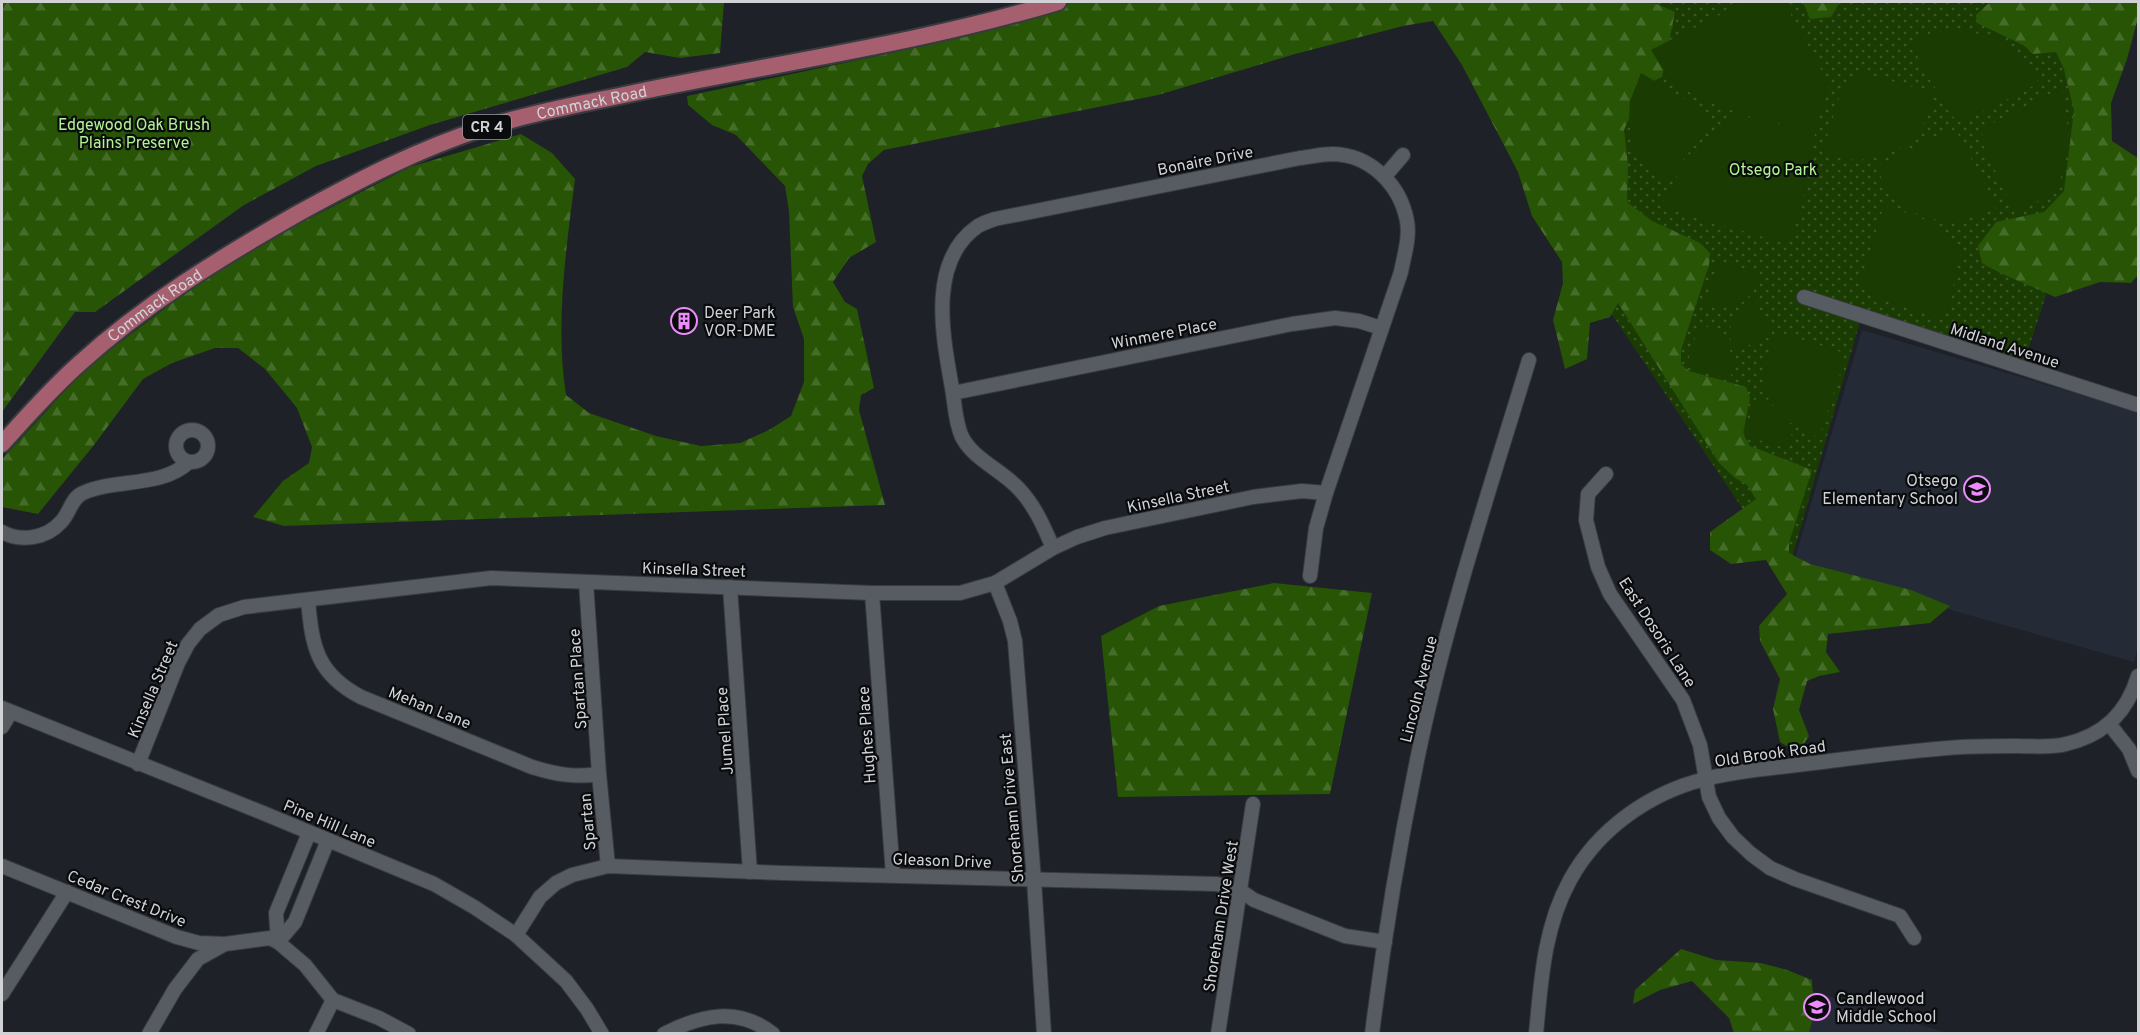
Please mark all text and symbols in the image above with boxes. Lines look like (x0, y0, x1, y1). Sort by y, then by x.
street label: Commack Road (534, 82, 649, 125)
road number: CR 4 (463, 115, 511, 139)
park label: Edgewood Oak Brush Plains Preserve (58, 116, 210, 154)
street label: Bonaire Drive (1156, 143, 1255, 181)
park label: Otsego Park (1729, 161, 1817, 181)
street label: Commack Road (104, 266, 207, 347)
place label: Deer Park VOR-DME (704, 304, 776, 342)
building icon: Deer Park VOR-DME (669, 306, 699, 336)
street label: Winmere Place (1110, 315, 1219, 355)
street label: Midland Avenue (1947, 320, 2061, 374)
place label: Otsego Elementary School (1822, 472, 1958, 510)
school or university icon: Otsego Elementary School (1962, 474, 1992, 504)
street label: Kinsella Street (1125, 477, 1231, 519)
street label: Kinsella Street (642, 559, 746, 583)
street label: East Dosoris Lane (1613, 574, 1699, 692)
street label: Spartan Place (566, 628, 592, 730)
street label: Lincoln Avenue (1397, 634, 1443, 745)
street label: Kinsella Street (124, 638, 183, 742)
street label: Mehan Lane (385, 683, 474, 735)
street label: Hughes Place (855, 685, 881, 784)
street label: Jumel Place (713, 686, 739, 775)
street label: Shoreham Drive East (996, 732, 1029, 883)
street label: Old Brook Road (1713, 737, 1827, 773)
street label: Spartan (577, 792, 601, 851)
street label: Pine Hill Lane (280, 796, 379, 853)
street label: Shoreham Drive West (1200, 839, 1244, 994)
street label: Gleason Drive (892, 850, 992, 874)
street label: Cedar Crest Drive (64, 867, 189, 933)
place label: Candlewood Middle School (1836, 990, 1936, 1028)
school or university icon: Candlewood Middle School (1802, 992, 1832, 1022)

